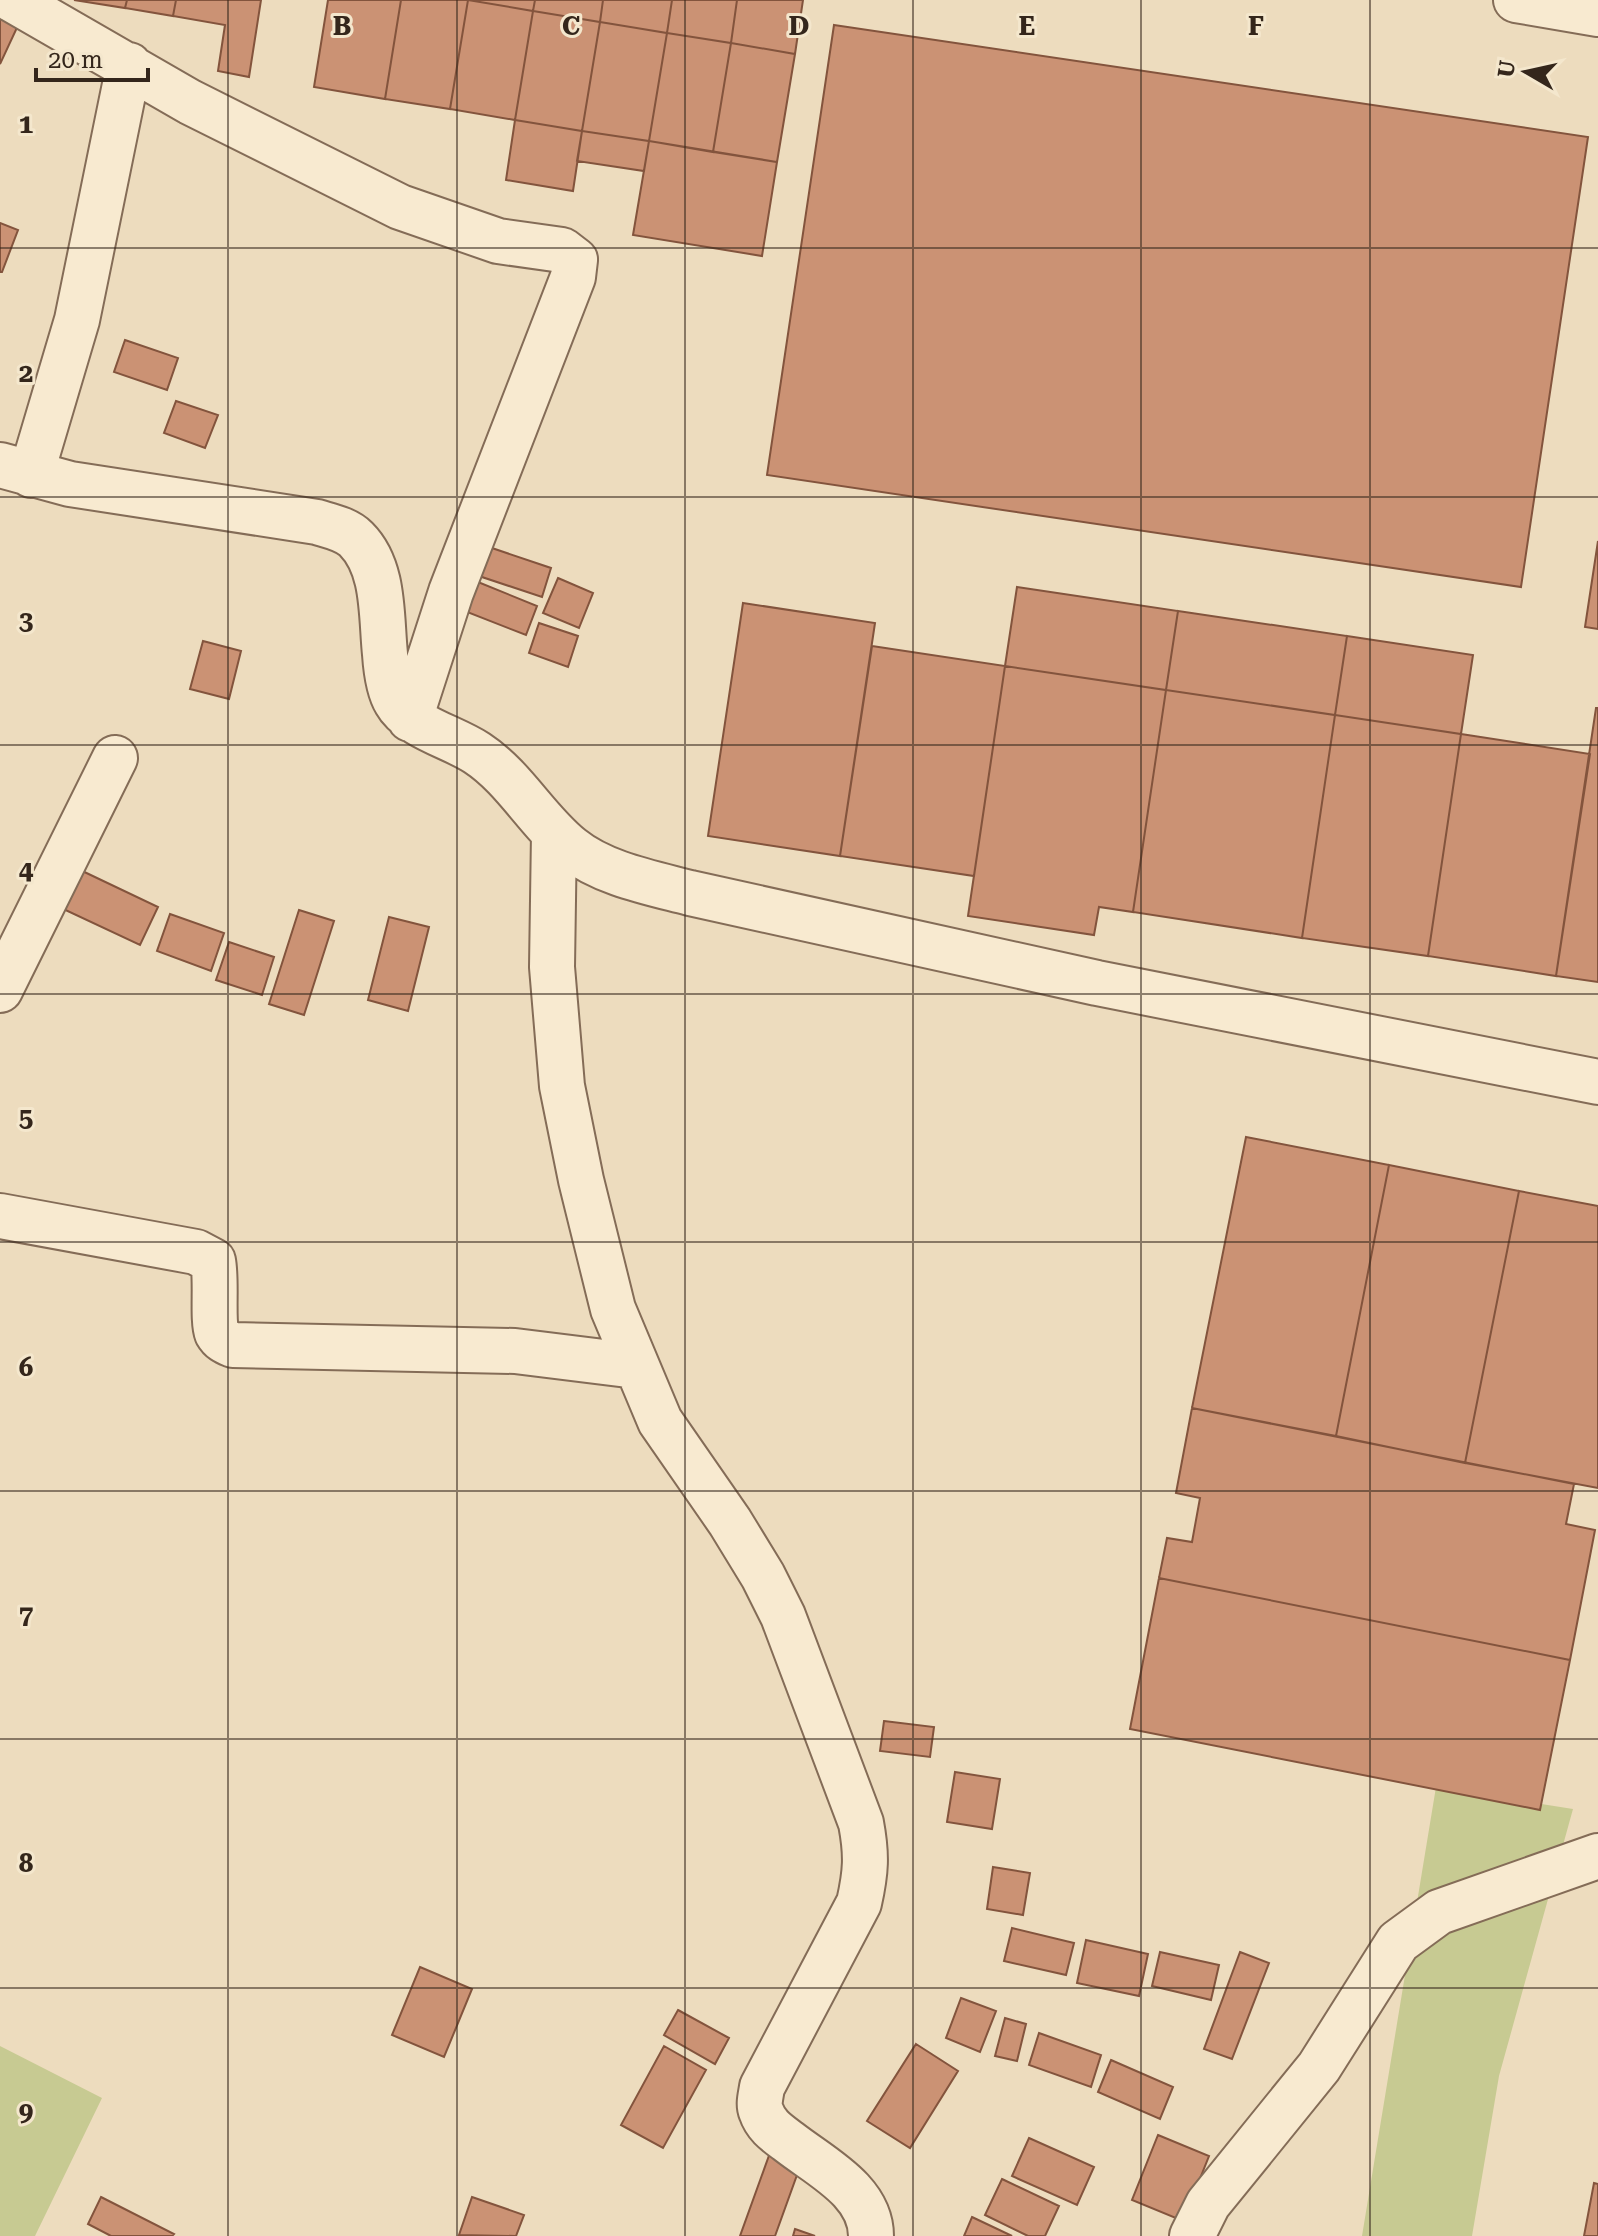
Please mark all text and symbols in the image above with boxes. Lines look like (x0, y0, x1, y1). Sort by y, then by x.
text: B (333, 11, 351, 41)
text: C (562, 11, 580, 41)
text: D (789, 11, 809, 41)
text: E (1019, 11, 1035, 41)
text: F (1248, 11, 1264, 41)
scale bar (36, 32, 148, 82)
north arrow (1486, 32, 1566, 112)
text: 20 m (48, 46, 103, 74)
text: U (1493, 59, 1520, 79)
text: 1 (19, 109, 33, 139)
text: 2 (19, 358, 33, 388)
text: 3 (19, 606, 33, 636)
text: 4 (19, 855, 34, 885)
text: 5 (19, 1103, 33, 1133)
text: 6 (19, 1352, 33, 1382)
text: 7 (19, 1600, 33, 1630)
text: 8 (19, 1848, 34, 1878)
text: 9 (19, 2097, 33, 2127)

